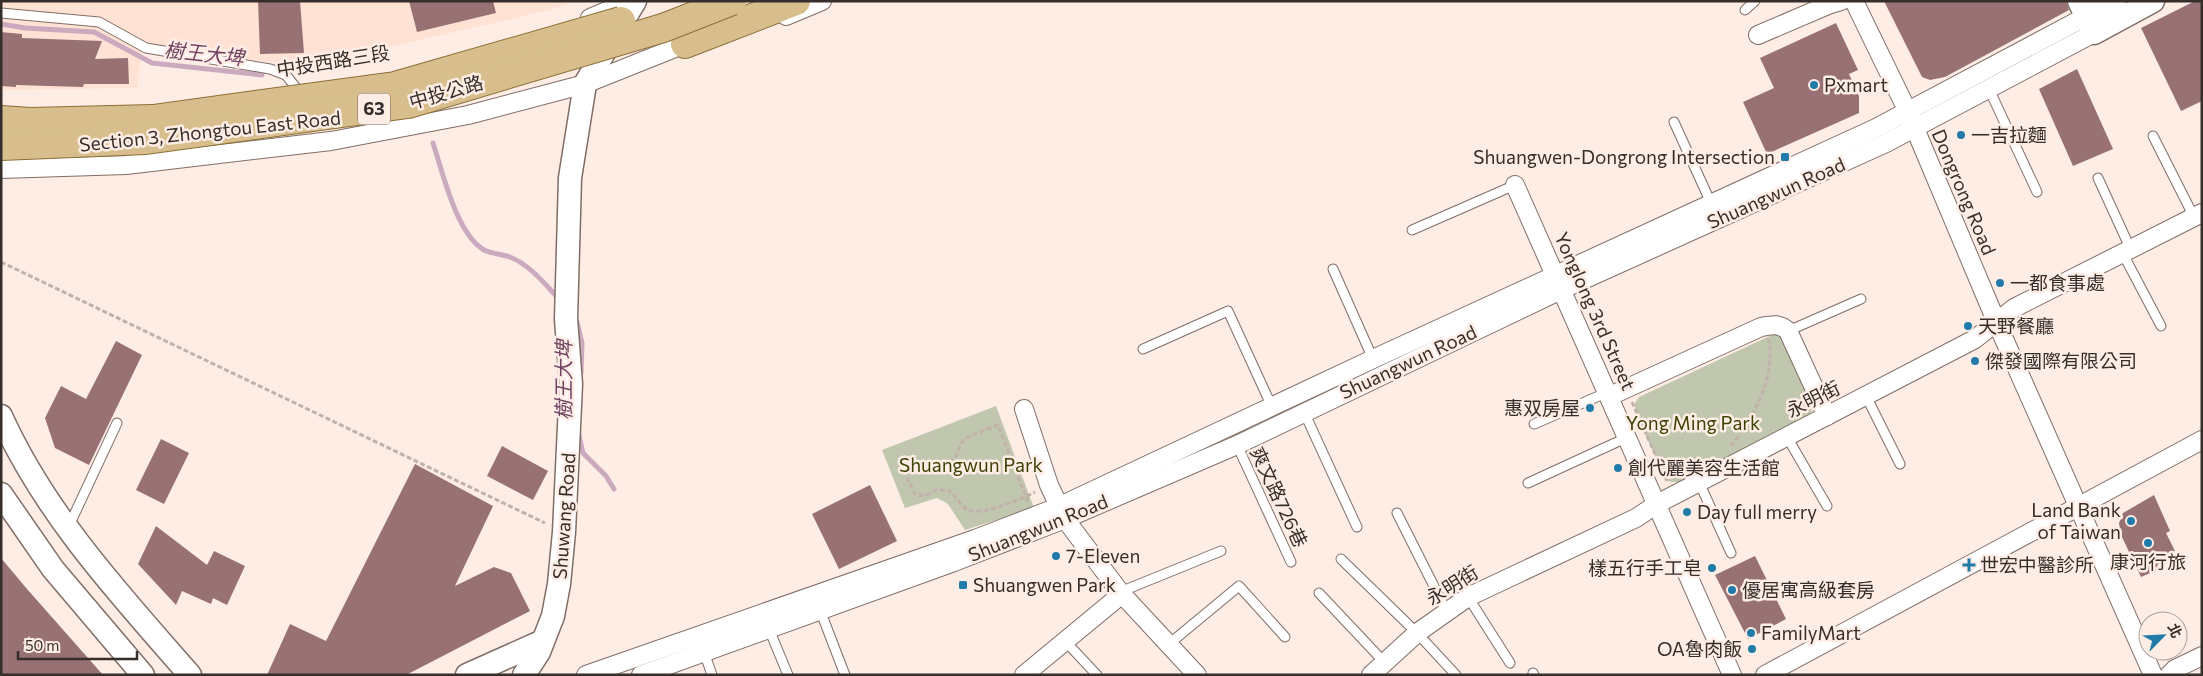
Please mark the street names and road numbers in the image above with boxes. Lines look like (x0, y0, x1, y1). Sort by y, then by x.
street label: 中投西路三段 (275, 40, 391, 81)
street label: 中投公路 (406, 70, 486, 113)
road number: 63 (358, 94, 390, 125)
street label: Section 3, Zhongtou East Road (78, 105, 342, 156)
street label: Dongrong Road (1928, 125, 2001, 258)
street label: Shuangwun Road (1703, 152, 1848, 233)
street label: Yonglong 3rd Street (1550, 228, 1641, 394)
street label: Shuangwun Road (1336, 320, 1480, 403)
street label: 永明街 (1782, 375, 1843, 422)
street label: 爽文路726巷 (1246, 443, 1313, 551)
street label: Shuwang Road (548, 452, 579, 580)
street label: Shuangwun Road (965, 489, 1111, 566)
street label: 永明街 (1421, 560, 1482, 609)

